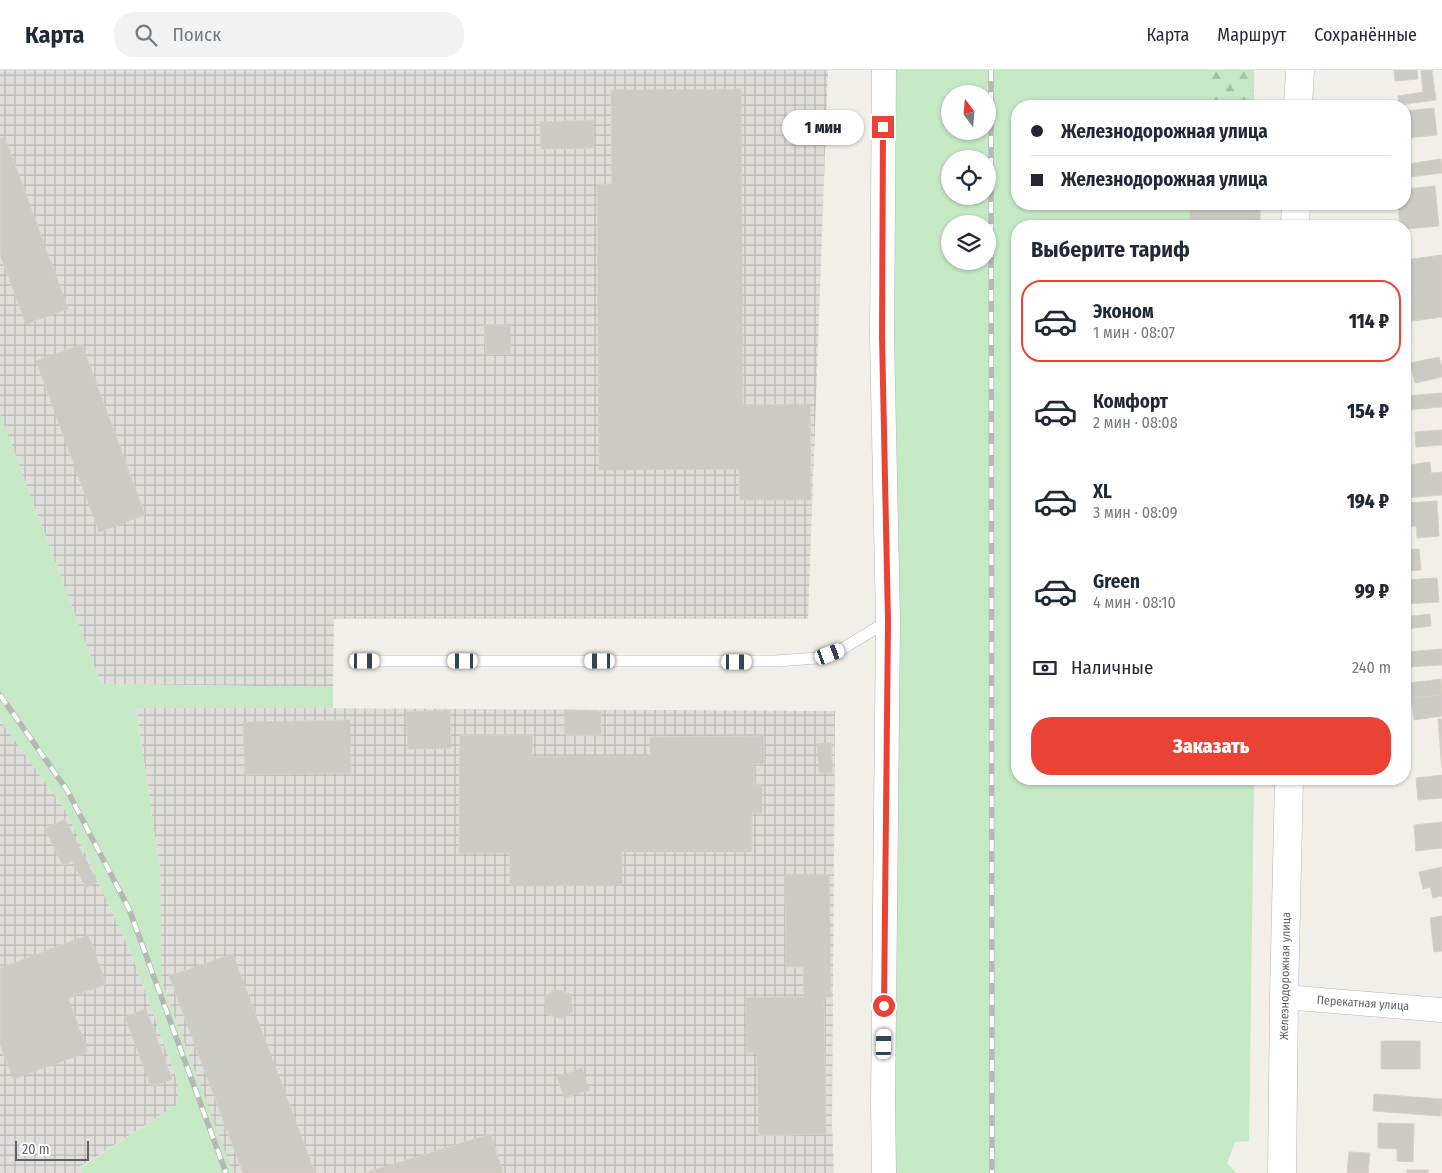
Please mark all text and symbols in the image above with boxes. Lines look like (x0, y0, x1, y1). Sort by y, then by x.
search box (114, 12, 464, 57)
text: Карта (25, 21, 84, 49)
icon: search (132, 21, 160, 49)
text: Поиск (172, 23, 221, 46)
text: Карта (1146, 24, 1189, 46)
text: Маршрут (1217, 24, 1286, 46)
text: Сохранённые (1314, 24, 1417, 46)
north arrow (941, 85, 996, 140)
map controls (941, 85, 996, 270)
callout: 1 мин (783, 110, 866, 144)
route end (872, 116, 894, 138)
text: 1 мин (805, 118, 841, 137)
text: Железнодорожная улица (1061, 120, 1268, 143)
button: locate (941, 150, 996, 205)
text: Железнодорожная улица (1061, 168, 1268, 191)
button: layers (941, 215, 996, 270)
text: Выберите тариф (1031, 236, 1190, 263)
icon: car (1033, 299, 1078, 344)
text: Эконом (1093, 300, 1154, 323)
text: 114 ₽ (1349, 310, 1389, 333)
text: 1 мин · 08:07 (1093, 323, 1175, 342)
icon: car (1033, 389, 1078, 434)
text: Комфорт (1093, 390, 1168, 413)
text: 154 ₽ (1347, 400, 1389, 423)
text: 2 мин · 08:08 (1093, 413, 1178, 432)
icon: car (1033, 479, 1078, 524)
text: XL (1093, 480, 1112, 503)
text: 194 ₽ (1347, 490, 1389, 513)
text: 3 мин · 08:09 (1093, 503, 1177, 522)
icon: car (1033, 569, 1078, 614)
text: Green (1093, 570, 1140, 593)
text: 99 ₽ (1355, 580, 1389, 603)
text: 4 мин · 08:10 (1093, 593, 1176, 612)
car (813, 642, 846, 666)
car (350, 654, 380, 669)
car (448, 654, 478, 669)
car (585, 654, 615, 669)
icon: cash (1031, 654, 1059, 682)
car (722, 655, 752, 670)
text: Наличные (1071, 656, 1153, 679)
text: 240 m (1352, 658, 1391, 677)
button: Заказать (1031, 717, 1391, 775)
street label: Железнодорожная улица (1277, 912, 1293, 1040)
street label: Перекатная улица (1316, 993, 1410, 1013)
route start (873, 995, 895, 1017)
car (876, 1029, 891, 1059)
scale bar (15, 1138, 89, 1161)
text: 20 m (22, 1141, 50, 1158)

